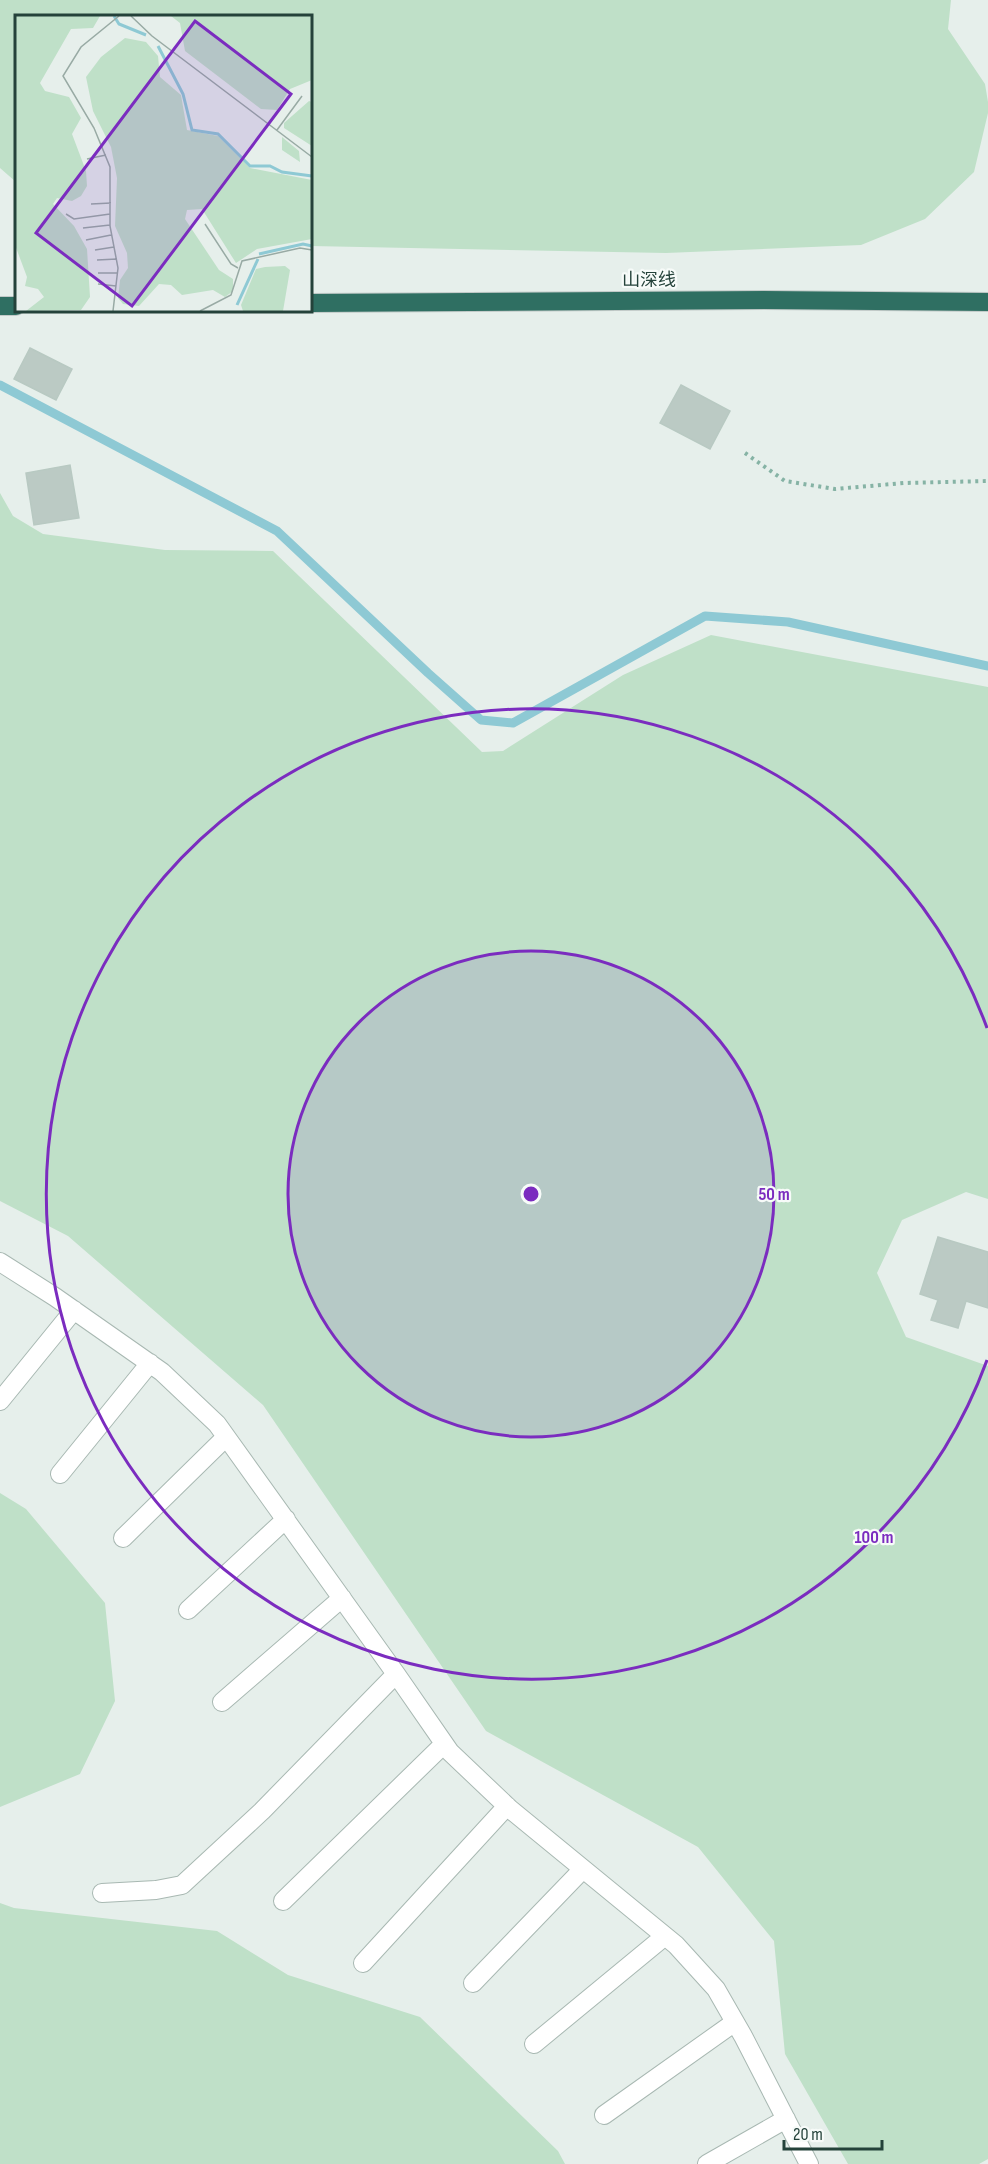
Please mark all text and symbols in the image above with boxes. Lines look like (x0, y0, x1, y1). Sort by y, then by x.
inset map (15, 15, 312, 312)
street label: 山深线 (622, 270, 676, 291)
centre of rings (521, 1184, 541, 1204)
text: 50 m (758, 1184, 790, 1205)
text: 100 m (855, 1527, 894, 1548)
scale bar (784, 2113, 882, 2151)
text: 20 m (793, 2124, 823, 2145)

